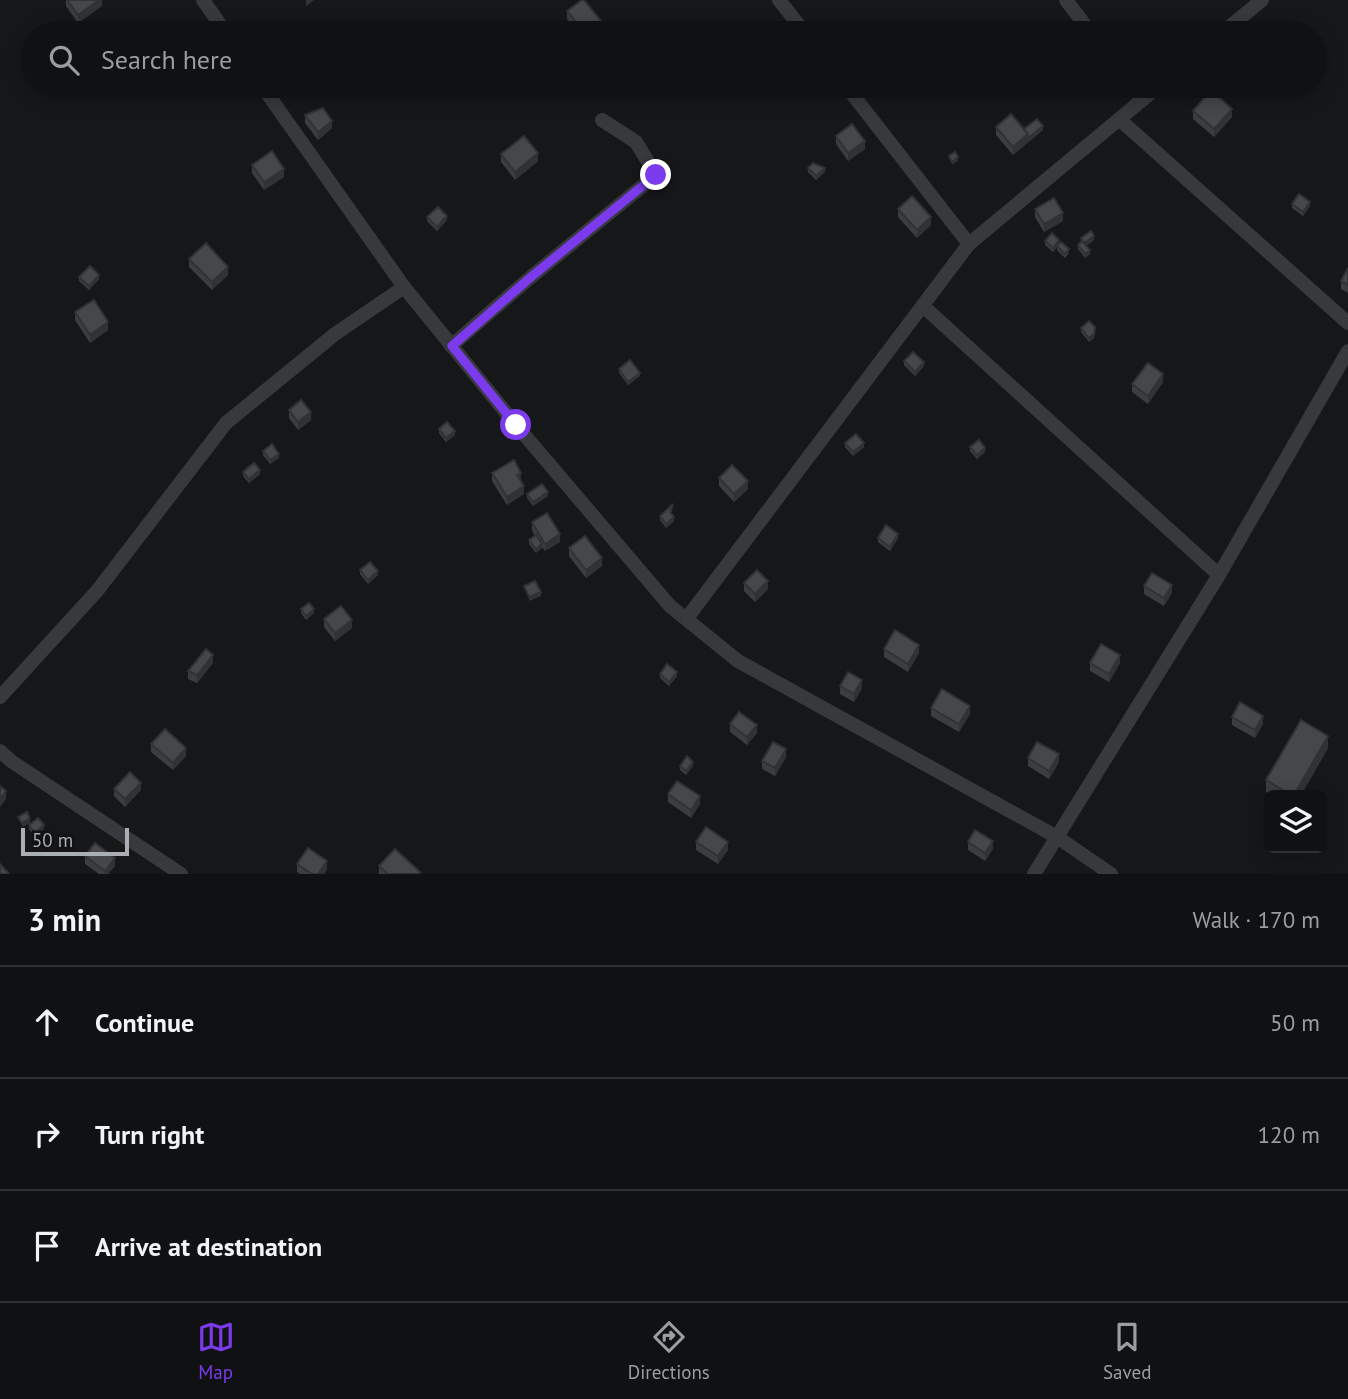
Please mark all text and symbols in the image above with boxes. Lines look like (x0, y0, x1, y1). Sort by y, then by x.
search box (21, 21, 1327, 98)
icon: search (45, 41, 83, 79)
text: Search here (101, 43, 232, 76)
route end (640, 159, 671, 190)
route start (500, 409, 531, 440)
map controls (1264, 790, 1327, 853)
button: layers (1264, 790, 1327, 853)
scale bar (21, 825, 130, 857)
text: 50 m (32, 828, 73, 852)
text: 3 min (28, 900, 101, 939)
text: Walk · 170 m (1193, 905, 1320, 934)
icon: ahead (28, 1003, 66, 1041)
text: Continue (95, 1006, 194, 1039)
text: 50 m (1270, 1008, 1320, 1037)
icon: right (28, 1115, 66, 1153)
text: Turn right (95, 1118, 204, 1151)
text: 120 m (1258, 1120, 1320, 1149)
icon: arrive (28, 1227, 66, 1265)
text: Arrive at destination (95, 1230, 322, 1263)
tab: Map (197, 1318, 235, 1384)
tab: Directions (628, 1318, 710, 1384)
tab: Saved (1103, 1318, 1151, 1384)

